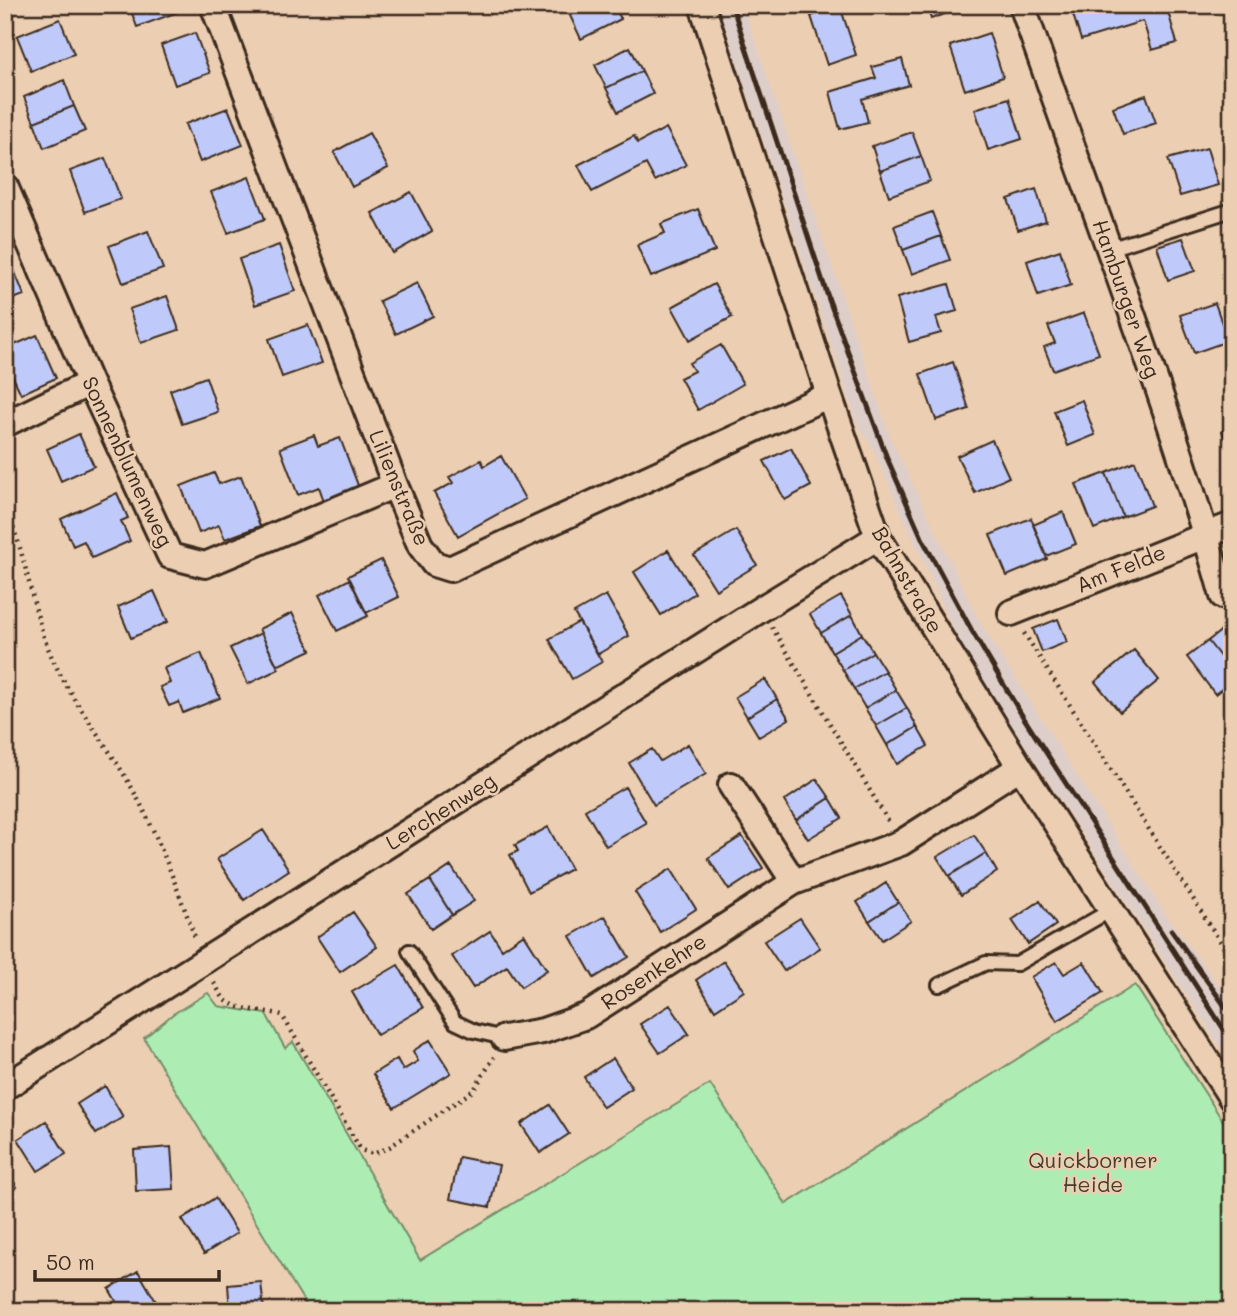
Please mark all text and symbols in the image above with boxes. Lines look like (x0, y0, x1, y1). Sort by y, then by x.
street label: Hamburger Weg (1088, 216, 1167, 382)
street label: Sonnenblumenweg (77, 372, 180, 551)
street label: Lilienstraße (364, 425, 437, 549)
street label: Bahnstraße (867, 521, 950, 638)
street label: Am Felde (1072, 537, 1169, 598)
street label: Lerchenweg (380, 766, 500, 855)
street label: Rosenkehre (595, 927, 711, 1015)
park label: Quickborner Heide (1028, 1146, 1158, 1197)
scale bar (35, 1239, 219, 1283)
text: 50 m (46, 1248, 95, 1275)

